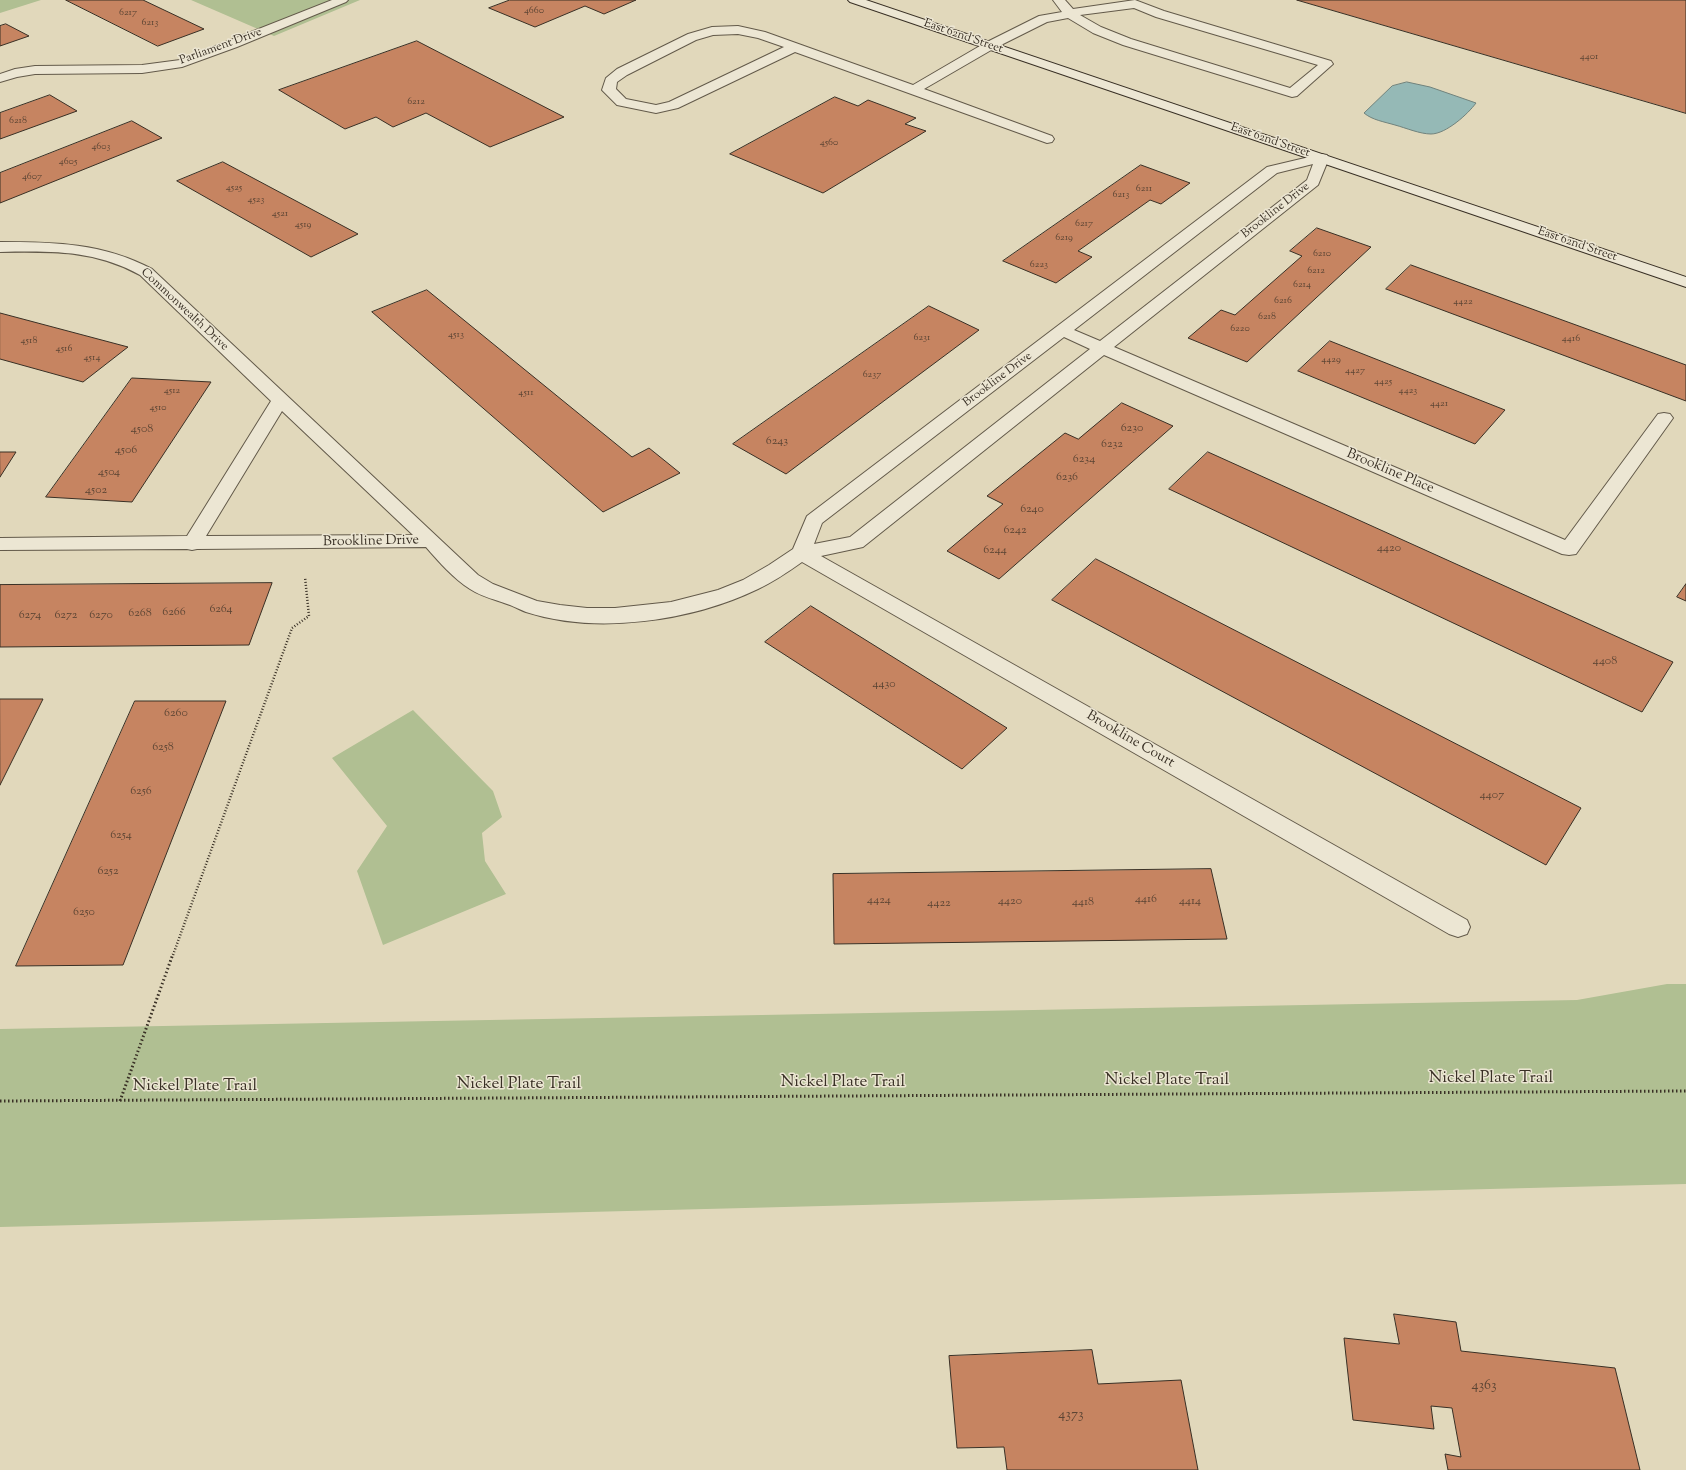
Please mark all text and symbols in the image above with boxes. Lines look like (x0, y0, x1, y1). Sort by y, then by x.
house number: 4660 (524, 5, 544, 17)
house number: 6217 (119, 7, 137, 19)
house number: 6213 (142, 17, 158, 29)
street label: East 62nd Street (921, 17, 1005, 57)
street label: Parliament Drive (178, 25, 264, 69)
house number: 4401 (1580, 51, 1598, 63)
house number: 6212 (407, 96, 425, 108)
house number: 6218 (9, 115, 27, 127)
street label: East 62nd Street (1228, 121, 1312, 161)
house number: 4560 (820, 137, 838, 149)
house number: 4603 (91, 141, 111, 153)
house number: 4605 (59, 156, 77, 168)
house number: 4607 (22, 171, 42, 183)
street label: Brookline Drive (1239, 180, 1313, 242)
house number: 4525 (226, 182, 242, 194)
house number: 6211 (1136, 183, 1152, 195)
house number: 6213 (1113, 189, 1129, 201)
house number: 4523 (247, 194, 265, 206)
house number: 4521 (272, 208, 288, 220)
house number: 6217 (1075, 218, 1093, 230)
house number: 4519 (295, 219, 311, 231)
street label: East 62nd Street (1535, 225, 1619, 265)
house number: 6219 (1055, 232, 1073, 244)
house number: 6210 (1313, 248, 1331, 260)
house number: 6223 (1030, 259, 1048, 271)
house number: 6212 (1307, 265, 1325, 277)
street label: Commonwealth Drive (137, 266, 231, 354)
house number: 6214 (1293, 279, 1311, 291)
house number: 6216 (1274, 295, 1292, 307)
house number: 4422 (1453, 296, 1473, 308)
house number: 6218 (1258, 311, 1276, 323)
house number: 6220 (1230, 323, 1250, 335)
house number: 4513 (448, 329, 464, 341)
house number: 6231 (914, 332, 930, 344)
house number: 4416 (1562, 333, 1580, 345)
house number: 4518 (21, 335, 37, 347)
house number: 4516 (56, 343, 72, 355)
street label: Brookline Drive (961, 349, 1035, 411)
house number: 4514 (84, 352, 100, 364)
house number: 4429 (1321, 354, 1341, 366)
house number: 4427 (1345, 365, 1365, 377)
house number: 6237 (863, 369, 881, 381)
house number: 4425 (1374, 376, 1392, 388)
house number: 4512 (164, 385, 180, 397)
house number: 4423 (1399, 385, 1417, 397)
house number: 4511 (518, 387, 534, 399)
house number: 4421 (1430, 398, 1448, 410)
house number: 4510 (149, 402, 167, 414)
house number: 6230 (1121, 422, 1143, 436)
house number: 4508 (131, 423, 153, 437)
house number: 6243 (766, 435, 788, 449)
house number: 6232 (1101, 438, 1123, 452)
house number: 4506 (115, 444, 137, 458)
street label: Brookline Place (1344, 446, 1436, 498)
house number: 6234 (1073, 453, 1095, 467)
house number: 4504 (98, 466, 120, 480)
house number: 6236 (1056, 471, 1078, 485)
house number: 4502 (85, 484, 107, 498)
house number: 6240 (1020, 503, 1044, 517)
house number: 6242 (1003, 524, 1027, 538)
street label: Brookline Drive (323, 533, 419, 551)
house number: 4420 (1377, 542, 1401, 556)
house number: 6244 (983, 544, 1007, 558)
house number: 6264 (209, 603, 233, 617)
house number: 6266 (162, 606, 186, 620)
house number: 6268 (128, 607, 152, 621)
house number: 6274 (19, 609, 41, 623)
house number: 6272 (55, 609, 77, 623)
house number: 6270 (89, 609, 113, 623)
house number: 4408 (1593, 655, 1617, 669)
house number: 4430 (872, 678, 896, 692)
house number: 6260 (164, 707, 188, 721)
street label: Brookline Court (1083, 708, 1177, 772)
house number: 6258 (152, 741, 174, 755)
house number: 6256 (130, 785, 152, 799)
house number: 4407 (1480, 789, 1504, 803)
house number: 6254 (110, 829, 132, 843)
house number: 6252 (97, 865, 119, 879)
house number: 4416 (1135, 893, 1157, 907)
house number: 4424 (867, 894, 891, 908)
house number: 4420 (998, 895, 1022, 909)
house number: 4414 (1179, 895, 1201, 909)
house number: 4418 (1072, 896, 1094, 910)
house number: 4422 (927, 897, 951, 911)
house number: 6250 (73, 906, 95, 920)
street label: Nickel Plate Trail (1429, 1069, 1553, 1089)
street label: Nickel Plate Trail (1105, 1071, 1229, 1091)
street label: Nickel Plate Trail (781, 1073, 905, 1093)
street label: Nickel Plate Trail (457, 1075, 581, 1095)
street label: Nickel Plate Trail (133, 1077, 257, 1097)
house number: 4363 (1471, 1379, 1497, 1395)
house number: 4373 (1058, 1408, 1084, 1424)

